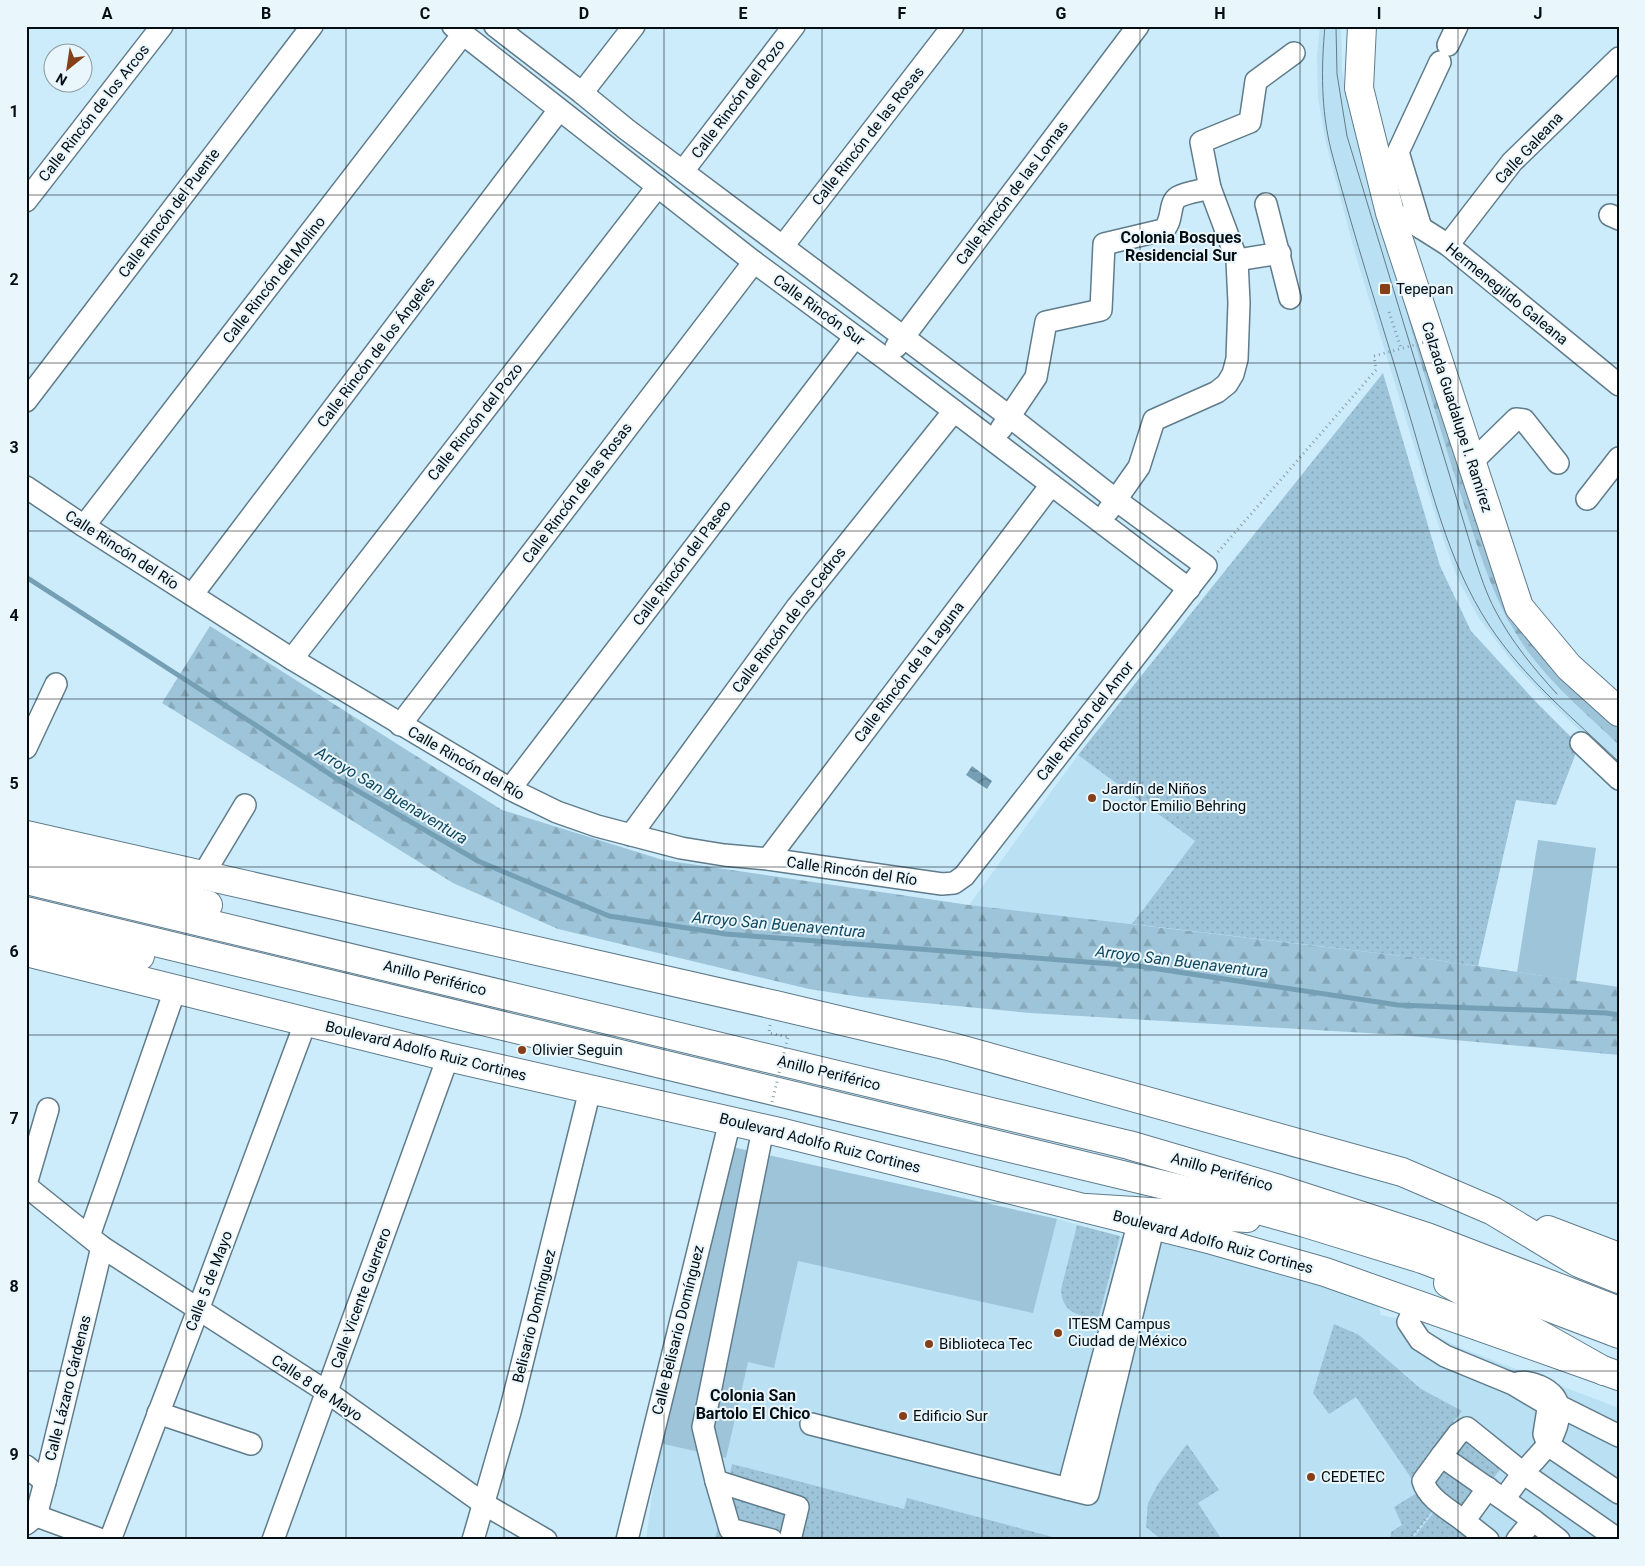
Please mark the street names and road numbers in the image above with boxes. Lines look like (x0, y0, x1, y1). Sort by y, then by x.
street label: Calle Rincón del Pozo (687, 36, 789, 162)
street label: Calle Rincón de los Arcos (35, 41, 153, 185)
street label: Calle Rincón de las Rosas (808, 63, 928, 209)
street label: Calle Galeana (1491, 108, 1567, 188)
street label: Calle Rincón de las Lomas (952, 117, 1072, 269)
street label: Calle Rincón del Puente (115, 145, 223, 281)
street label: Calle Rincón del Molino (219, 213, 329, 347)
street label: Hermenegildo Galeana (1442, 239, 1572, 349)
street label: Calle Rincón Sur (770, 271, 868, 349)
street label: Calle Rincón de los Ángeles (313, 273, 439, 431)
street label: Calzada Guadalupe I. Ramírez (1418, 320, 1496, 514)
street label: Calle Rincón del Pozo (424, 360, 526, 484)
street label: Calle Rincón de las Rosas (518, 419, 636, 567)
street label: Calle Rincón del Paseo (629, 497, 735, 629)
street label: Calle Rincón del Río (62, 507, 182, 593)
street label: Calle Rincón de los Cedros (728, 544, 850, 696)
street label: Calle Rincón de la Laguna (850, 598, 968, 746)
street label: Calle Rincón del Amor (1033, 658, 1137, 784)
street label: Calle Rincón del Río (404, 722, 528, 804)
street label: Calle Rincón del Río (785, 853, 919, 889)
street label: Anillo Periférico (382, 957, 488, 999)
street label: Boulevard Adolfo Ruiz Cortines (324, 1017, 528, 1085)
street label: Anillo Periférico (776, 1052, 882, 1094)
street label: Boulevard Adolfo Ruiz Cortines (718, 1109, 922, 1177)
street label: Anillo Periférico (1169, 1149, 1275, 1195)
street label: Boulevard Adolfo Ruiz Cortines (1111, 1207, 1315, 1277)
street label: Calle Vicente Guerrero (327, 1225, 395, 1371)
street label: Calle 5 de Mayo (182, 1228, 236, 1334)
street label: Calle Belisario Domínguez (648, 1243, 708, 1417)
street label: Belisario Domínguez (509, 1247, 559, 1385)
street label: Calle Lázaro Cárdenas (41, 1313, 95, 1463)
street label: Calle 8 de Mayo (268, 1351, 366, 1425)

